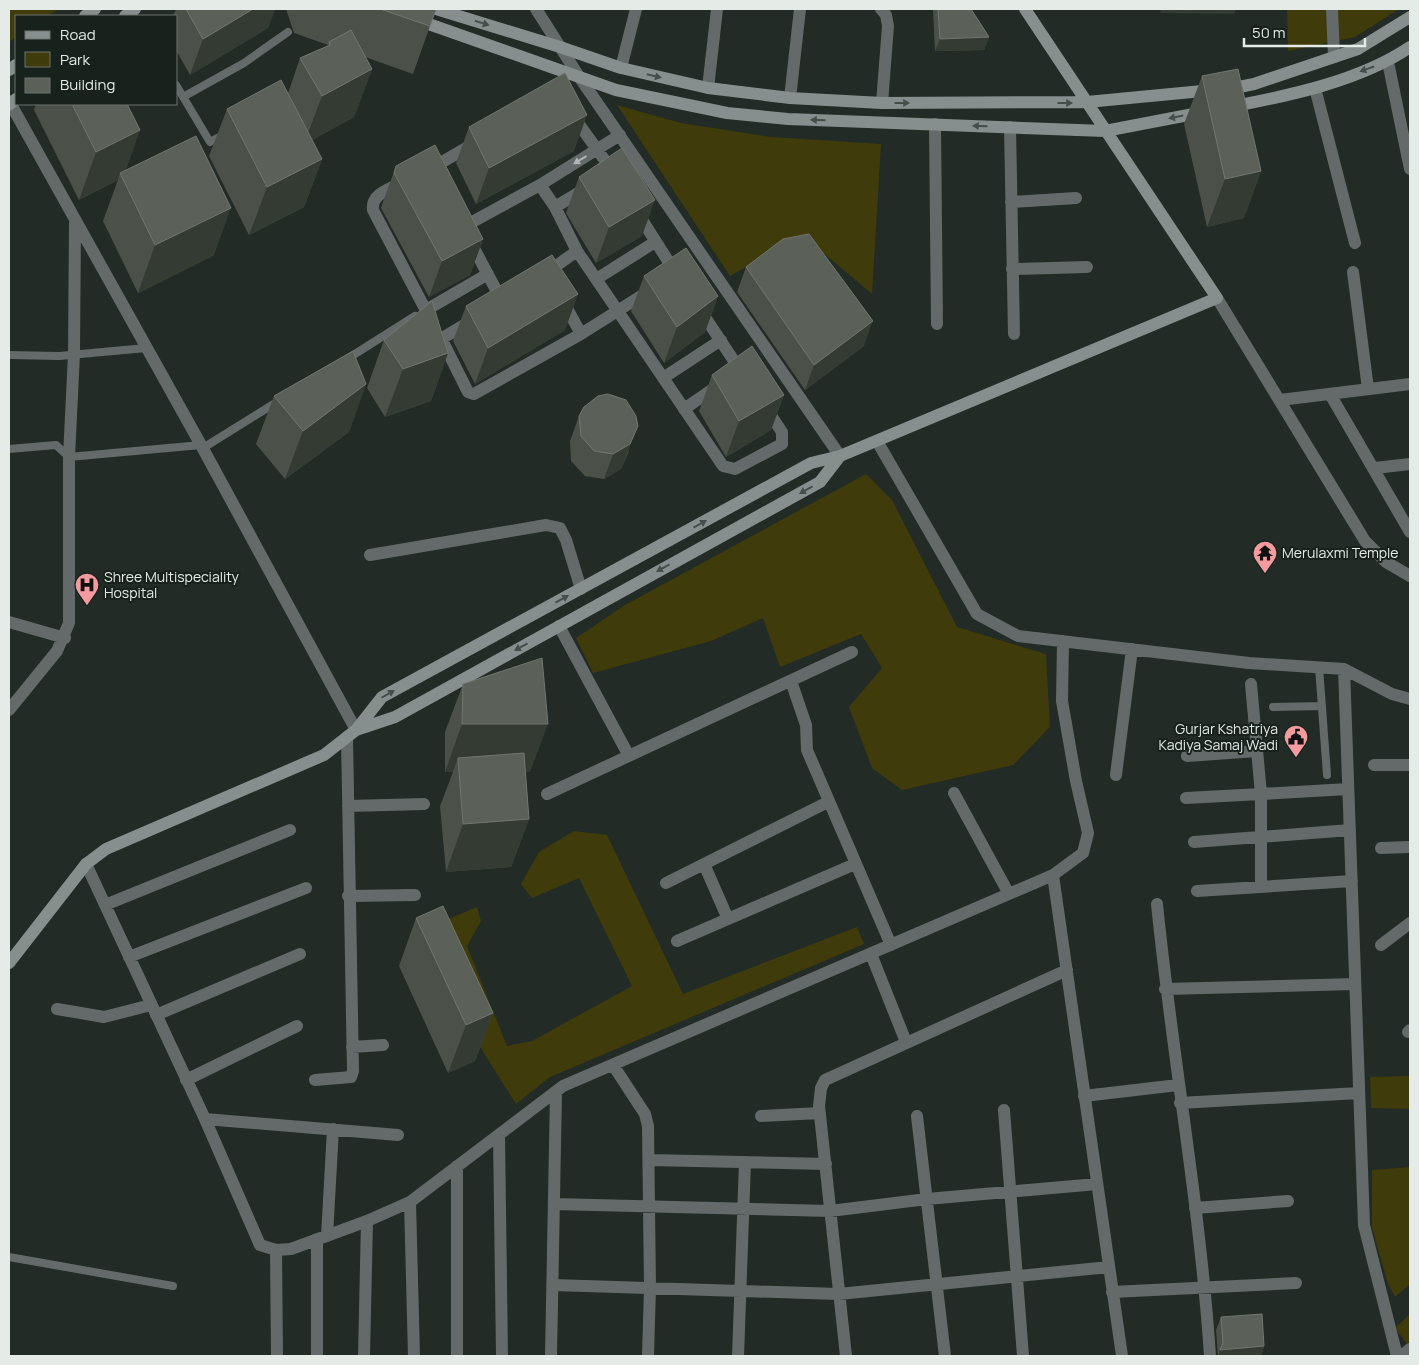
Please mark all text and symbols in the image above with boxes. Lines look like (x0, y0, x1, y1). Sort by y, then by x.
legend (15, 15, 178, 105)
scale bar (1244, 15, 1365, 47)
one-way arrow (475, 20, 490, 27)
text: 50 m (1252, 22, 1286, 43)
text: Road (60, 24, 96, 45)
text: Park (60, 49, 90, 70)
one-way arrow (1360, 66, 1375, 73)
one-way arrow (647, 72, 662, 80)
text: Building (60, 74, 115, 95)
one-way arrow (1057, 98, 1073, 106)
one-way arrow (894, 99, 910, 107)
one-way arrow (1168, 114, 1184, 122)
one-way arrow (809, 115, 825, 123)
one-way arrow (972, 121, 988, 129)
one-way arrow (574, 156, 587, 165)
one-way arrow (799, 485, 812, 494)
one-way arrow (694, 519, 707, 528)
temple icon: Merulaxmi Temple (1252, 540, 1278, 574)
place label: Merulaxmi Temple (1282, 543, 1399, 562)
one-way arrow (657, 564, 670, 573)
place label: Shree Multispeciality Hospital (104, 567, 240, 602)
hospital icon: Shree Multispeciality Hospital (74, 572, 100, 606)
one-way arrow (554, 595, 569, 603)
one-way arrow (514, 643, 529, 651)
one-way arrow (382, 690, 395, 699)
place label: Gurjar Kshatriya Kadiya Samaj Wadi (1158, 719, 1278, 754)
public building icon: Gurjar Kshatriya Kadiya Samaj Wadi (1283, 724, 1309, 758)

